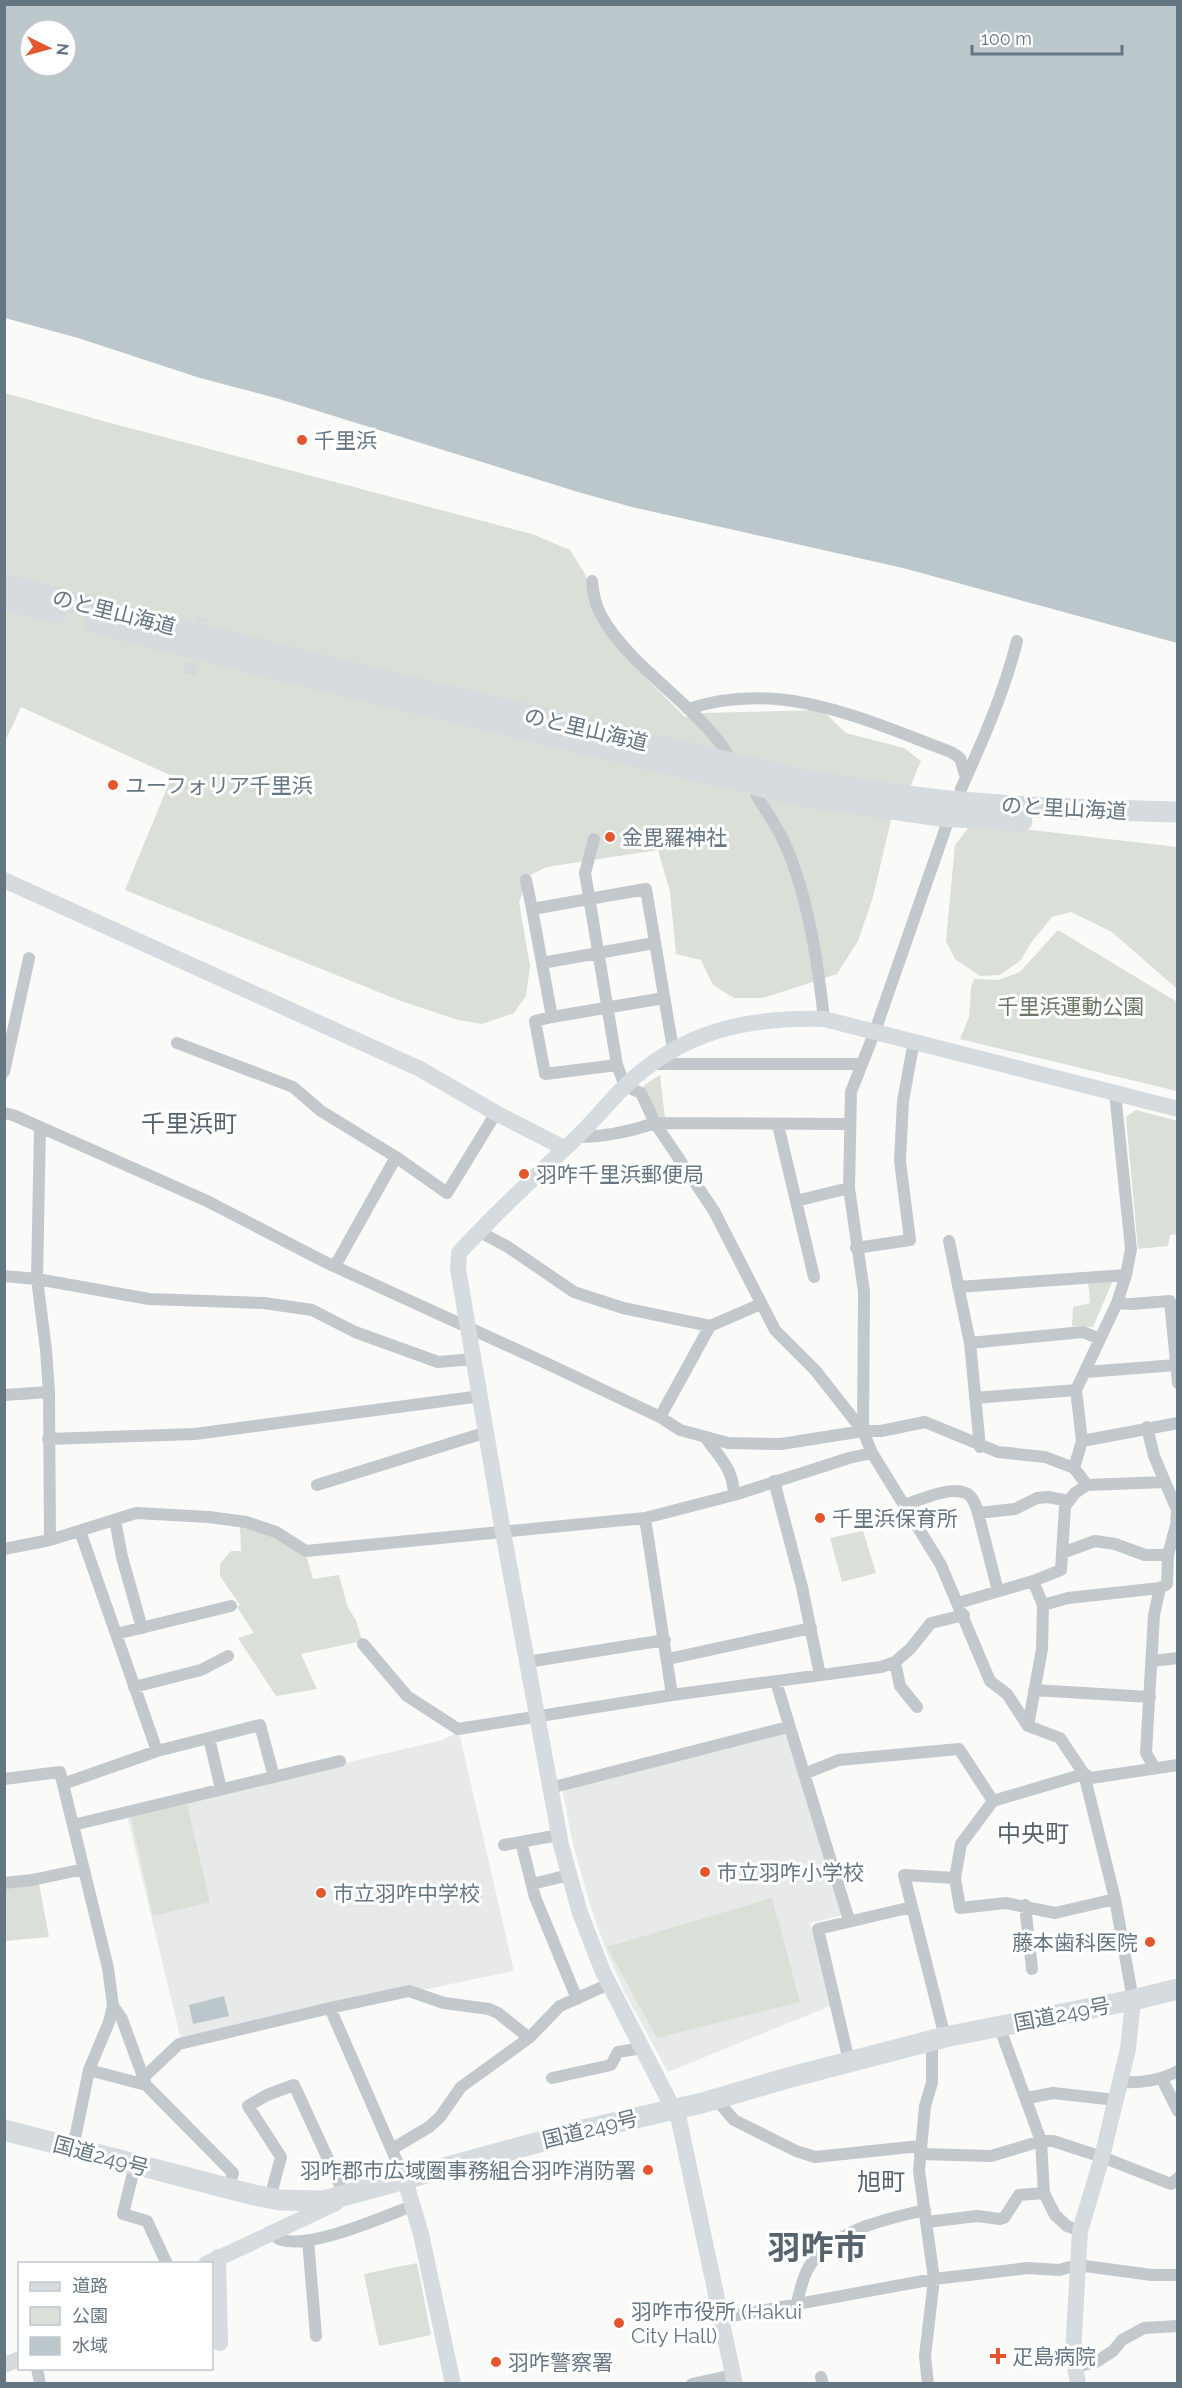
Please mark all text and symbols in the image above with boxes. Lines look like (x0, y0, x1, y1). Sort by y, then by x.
north arrow (18, 18, 78, 78)
scale bar (972, 18, 1122, 56)
text: 100 m (981, 28, 1032, 49)
text: N (52, 42, 72, 56)
place label: 千里浜 (314, 428, 377, 453)
marker: 千里浜 (295, 433, 309, 447)
street label: のと里山海道 (50, 585, 178, 639)
street label: のと里山海道 (522, 703, 650, 755)
place label: ユーフォリア千里浜 (125, 773, 313, 798)
marker: ユーフォリア千里浜 (106, 778, 120, 792)
street label: のと里山海道 (1000, 792, 1128, 824)
place label: 金毘羅神社 (622, 825, 727, 850)
marker: 金毘羅神社 (603, 830, 617, 844)
park label: 千里浜運動公園 (998, 994, 1145, 1019)
district label: 千里浜町 (141, 1109, 237, 1138)
place label: 羽咋千里浜郵便局 (536, 1162, 704, 1187)
marker: 羽咋千里浜郵便局 (517, 1167, 531, 1181)
place label: 千里浜保育所 (832, 1506, 958, 1531)
marker: 千里浜保育所 (813, 1511, 827, 1525)
district label: 中央町 (997, 1819, 1069, 1848)
place label: 市立羽咋小学校 (717, 1860, 864, 1885)
marker: 市立羽咋小学校 (698, 1865, 712, 1879)
place label: 市立羽咋中学校 (333, 1881, 480, 1906)
marker: 市立羽咋中学校 (314, 1886, 328, 1900)
place label: 藤本歯科医院 (1012, 1930, 1138, 1955)
marker: 藤本歯科医院 (1143, 1935, 1157, 1949)
street label: 国道249号 (1012, 1992, 1112, 2036)
street label: 国道249号 (540, 2105, 640, 2153)
street label: 国道249号 (51, 2131, 151, 2181)
place label: 羽咋郡市広域圏事務組合羽咋消防署 (300, 2158, 636, 2183)
marker: 羽咋郡市広域圏事務組合羽咋消防署 (641, 2163, 655, 2177)
district label: 旭町 (857, 2167, 905, 2196)
district label: 羽咋市 (768, 2228, 867, 2267)
legend (18, 2262, 213, 2370)
text: 道路 (72, 2275, 108, 2296)
place label: 羽咋市役所 (Hakui City Hall) (631, 2299, 802, 2348)
text: 公園 (72, 2305, 108, 2326)
marker: 羽咋市役所 (Hakui City Hall) (612, 2316, 626, 2330)
text: 水域 (72, 2335, 108, 2356)
place label: 疋島病院 (1012, 2344, 1096, 2369)
marker: 疋島病院 (989, 2347, 1007, 2365)
place label: 羽咋警察署 (508, 2350, 613, 2375)
marker: 羽咋警察署 (489, 2355, 503, 2369)

